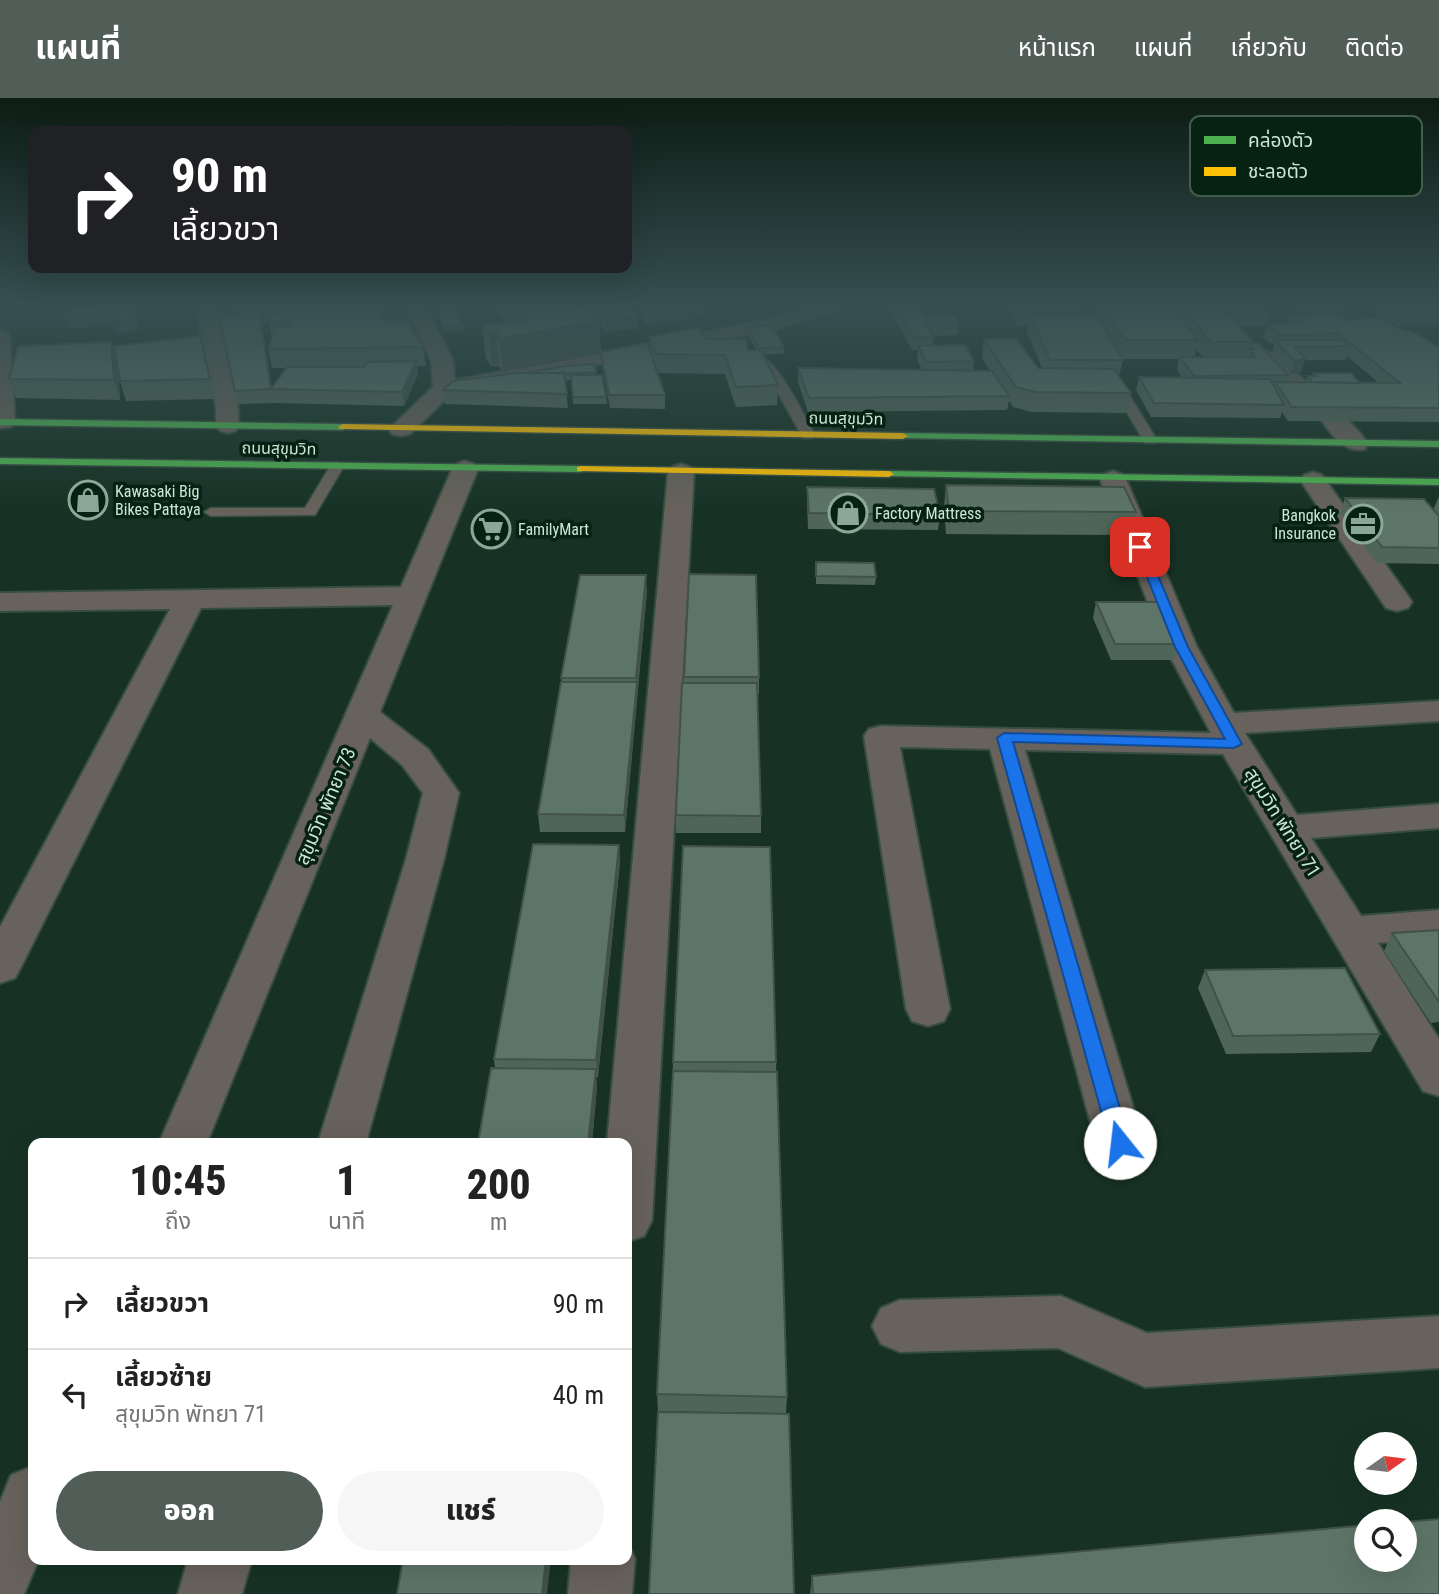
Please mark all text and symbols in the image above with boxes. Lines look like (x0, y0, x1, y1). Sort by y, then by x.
text: แผนที่ (35, 28, 121, 67)
text: หน้าแรก (1018, 34, 1096, 62)
text: แผนที่ (1134, 34, 1192, 62)
text: เกี่ยวกับ (1230, 34, 1307, 62)
text: ติดต่อ (1345, 34, 1404, 62)
legend (1190, 116, 1422, 196)
text: คล่องตัว (1248, 129, 1313, 152)
text: 90 m (171, 147, 268, 204)
icon: right (56, 154, 147, 245)
text: ชะลอตัว (1248, 160, 1308, 183)
text: เลี้ยวขวา (171, 210, 279, 248)
street label: ถนนสุขุมวิท (809, 408, 883, 429)
street label: ถนนสุขุมวิท (242, 438, 316, 459)
shop icon: Kawasaki Big Bikes Pattaya (67, 479, 109, 521)
place label: Kawasaki Big Bikes Pattaya (115, 482, 201, 519)
shop icon: Factory Mattress (827, 492, 869, 534)
office icon: Bangkok Insurance (1342, 503, 1384, 545)
place label: Factory Mattress (875, 504, 981, 523)
place label: Bangkok Insurance (1274, 506, 1337, 543)
supermarket icon: FamilyMart (470, 508, 512, 550)
pin (1110, 517, 1170, 577)
place label: FamilyMart (518, 520, 589, 539)
icon: arrive (1121, 528, 1159, 566)
street label: สุขุมวิท พัทยา 73 (290, 744, 360, 868)
street label: สุขุมวิท พัทยา 71 (1240, 763, 1325, 881)
position arrow (1083, 1106, 1157, 1180)
text: 10:45 (129, 1156, 227, 1205)
text: 1 (336, 1156, 357, 1205)
text: 200 (467, 1160, 531, 1209)
text: ถึง (165, 1208, 191, 1235)
text: นาที (328, 1208, 365, 1235)
text: m (490, 1209, 507, 1236)
icon: right (56, 1285, 94, 1323)
text: เลี้ยวขวา (115, 1288, 209, 1318)
text: 90 m (553, 1289, 604, 1319)
text: เลี้ยวซ้าย (115, 1362, 212, 1392)
icon: left (56, 1376, 94, 1414)
text: 40 m (553, 1380, 604, 1410)
text: สุขุมวิท พัทยา 71 (115, 1401, 266, 1428)
north arrow (1354, 1432, 1418, 1494)
map controls (1354, 1432, 1417, 1572)
button: ออก (56, 1471, 323, 1551)
button: แชร์ (337, 1471, 604, 1551)
button: search (1354, 1509, 1417, 1572)

